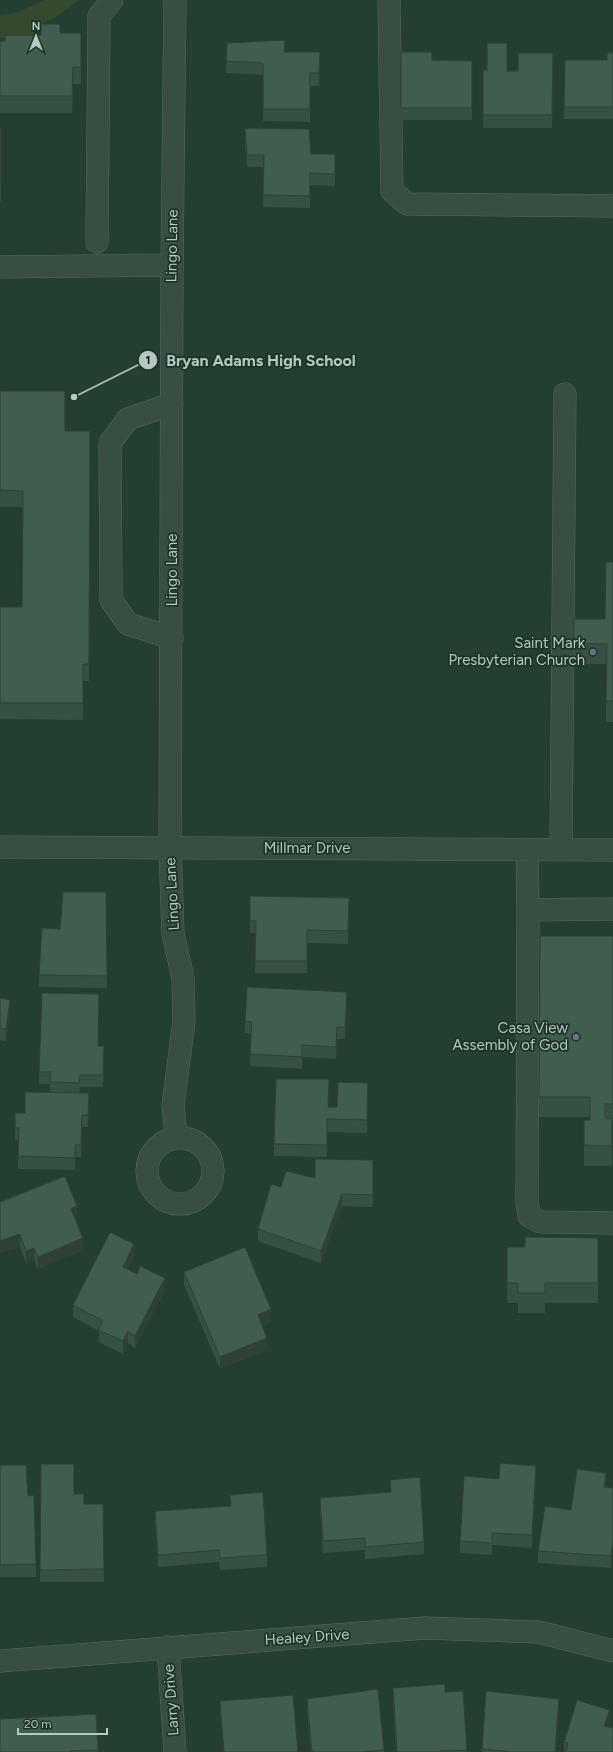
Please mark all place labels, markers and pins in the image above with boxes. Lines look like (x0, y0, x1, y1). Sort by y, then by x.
callout: Bryan Adams High School (138, 346, 364, 374)
place label: Saint Mark Presbyterian Church (448, 634, 586, 669)
marker: Saint Mark Presbyterian Church (588, 647, 598, 657)
place label: Casa View Assembly of God (452, 1019, 568, 1054)
marker: Casa View Assembly of God (571, 1032, 581, 1042)

